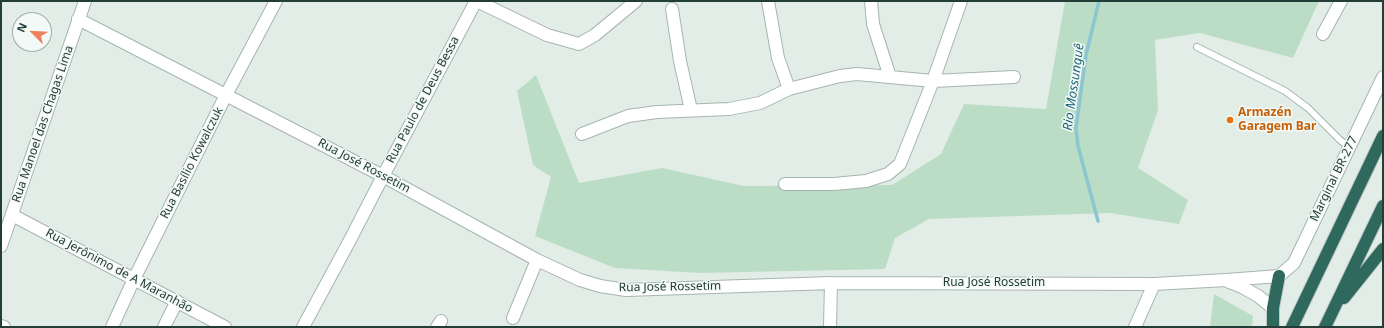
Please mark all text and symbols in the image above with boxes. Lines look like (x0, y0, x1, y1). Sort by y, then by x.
north arrow (12, 12, 52, 52)
text: N (13, 20, 30, 34)
street label: Rua Paulo de Deus Bessa (383, 34, 463, 166)
water label: Rio Mossunguê (1060, 43, 1088, 131)
street label: Rua Manoel das Chagas Lima (9, 44, 77, 204)
street label: Rua Basílio Kowalczuk (158, 105, 226, 221)
place label: Armazén Garagem Bar (1238, 106, 1316, 134)
marker: Armazén Garagem Bar (1225, 115, 1235, 125)
street label: Marginal BR-277 (1307, 134, 1361, 224)
street label: Rua José Rossetim (315, 136, 413, 196)
street label: Rua Jerônimo de A Maranhão (43, 226, 195, 316)
street label: Rua José Rossetim (943, 276, 1045, 290)
street label: Rua José Rossetim (619, 279, 721, 295)

